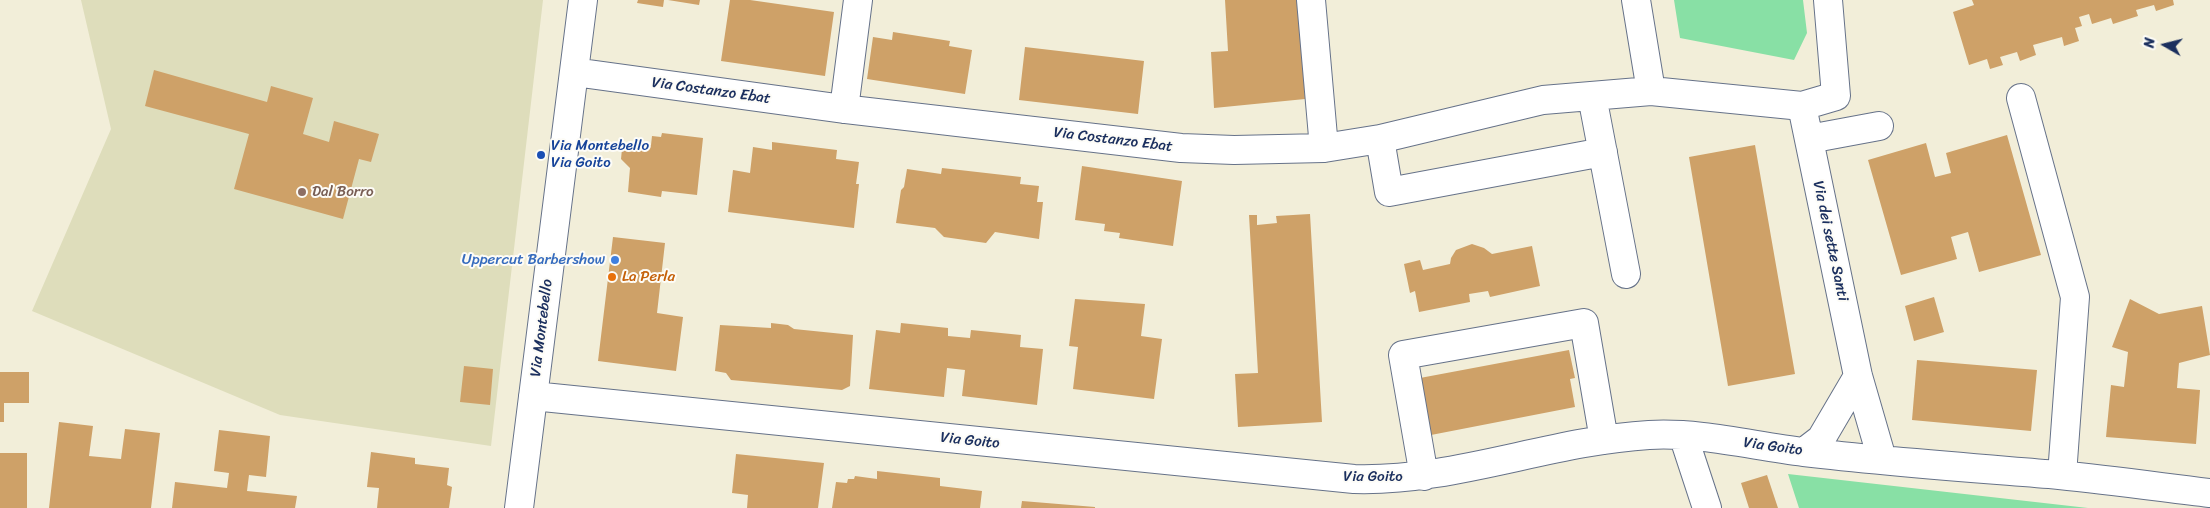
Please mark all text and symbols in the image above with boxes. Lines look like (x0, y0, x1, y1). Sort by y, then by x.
north arrow (2140, 20, 2190, 70)
text: N (2137, 36, 2163, 49)
street label: Via Costanzo Ebat (650, 74, 772, 108)
street label: Via Costanzo Ebat (1053, 124, 1173, 156)
place label: Via Montebello Via Goito (551, 137, 649, 172)
marker: Via Montebello Via Goito (535, 149, 547, 161)
street label: Via dei sette Santi (1808, 179, 1852, 303)
place label: Dal Borro (312, 183, 374, 201)
marker: Dal Borro (296, 186, 308, 198)
place label: Uppercut Barbershow (462, 251, 605, 269)
marker: Uppercut Barbershow (609, 254, 621, 266)
place label: La Perla (622, 268, 675, 286)
marker: La Perla (606, 271, 618, 283)
street label: Via Montebello (527, 278, 557, 378)
street label: Via Goito (939, 429, 1001, 453)
street label: Via Goito (1742, 434, 1804, 460)
street label: Via Goito (1343, 468, 1403, 486)

